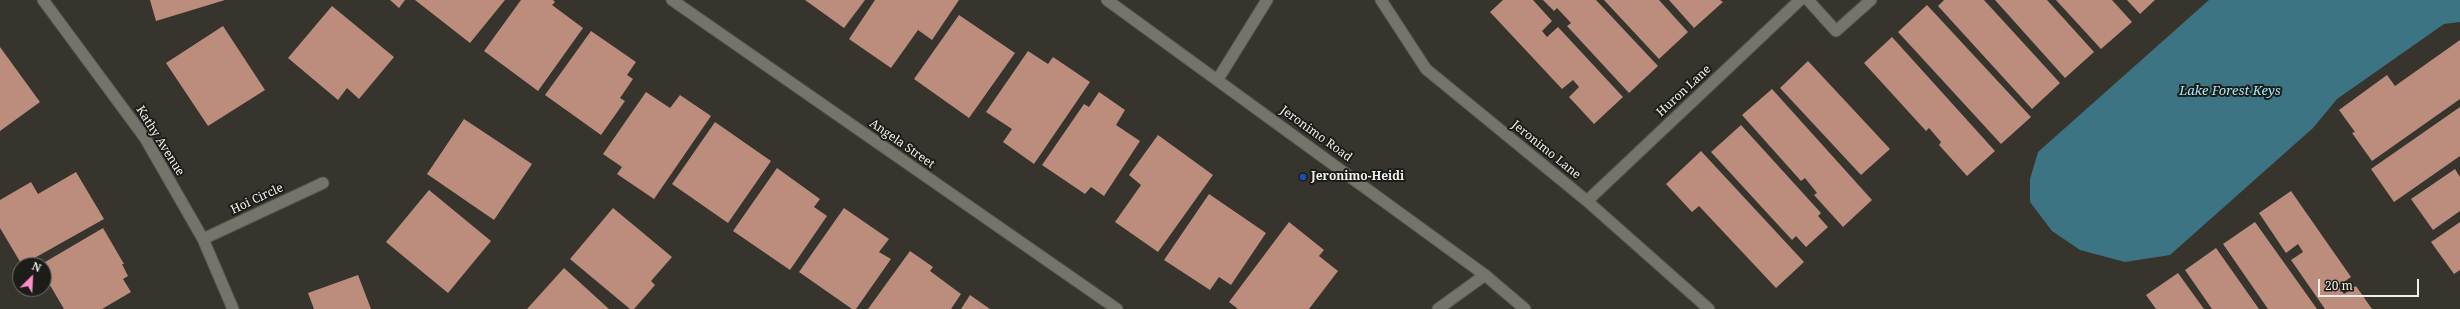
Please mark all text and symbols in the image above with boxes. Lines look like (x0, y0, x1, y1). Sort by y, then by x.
street label: Huron Lane (1654, 62, 1714, 120)
water label: Lake Forest Keys (2179, 83, 2281, 99)
street label: Kathy Avenue (133, 103, 187, 179)
street label: Jeronimo Road (1277, 103, 1355, 165)
street label: Angela Street (867, 116, 937, 172)
street label: Jeronimo Lane (1509, 118, 1583, 182)
place label: Jeronimo-Heidi (1311, 170, 1404, 184)
marker: Jeronimo-Heidi (1298, 172, 1308, 182)
street label: Hoi Circle (228, 181, 286, 217)
north arrow (12, 257, 52, 297)
text: N (30, 258, 44, 275)
scale bar (2320, 271, 2421, 297)
text: 20 m (2325, 277, 2353, 294)

